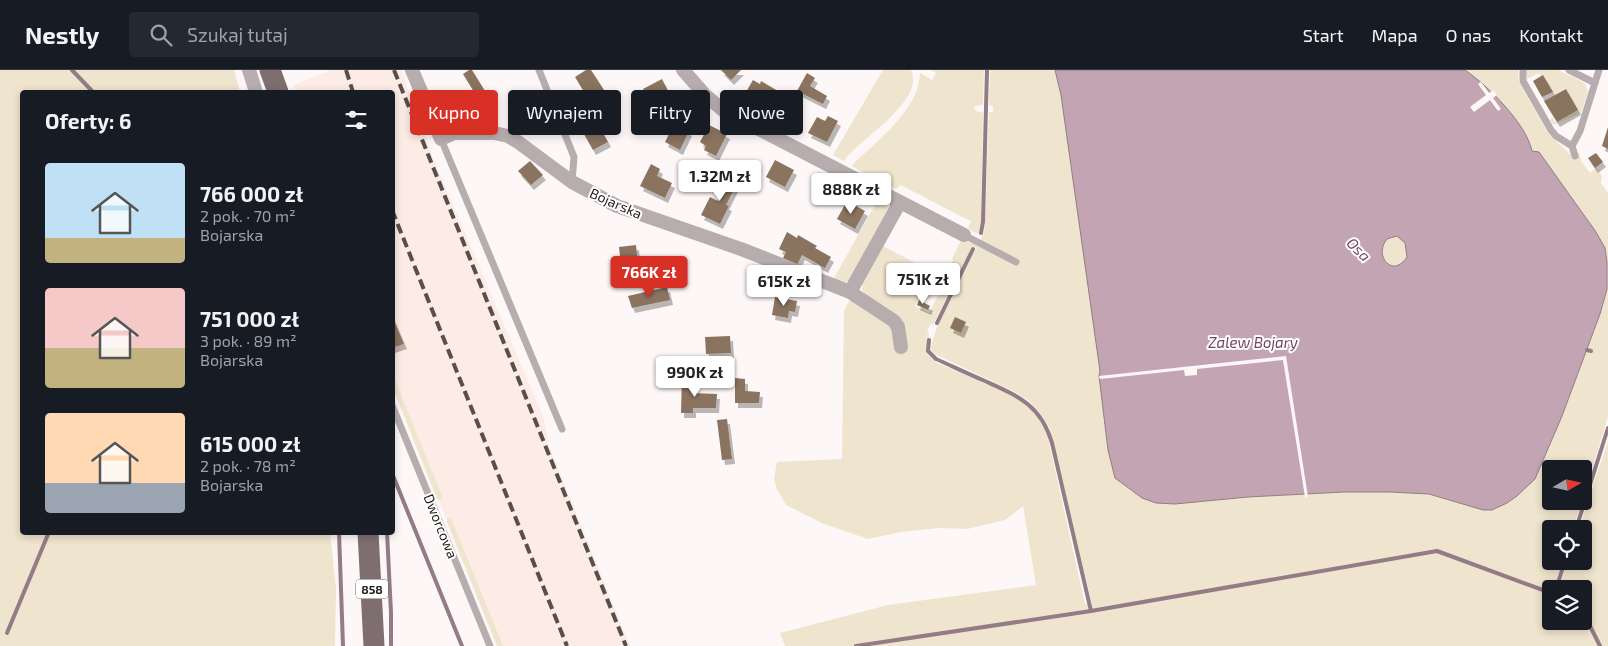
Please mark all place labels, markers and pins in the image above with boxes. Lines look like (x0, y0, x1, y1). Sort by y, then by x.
pin: 1.32M zł (668, 160, 772, 202)
pin: 888K zł (805, 172, 897, 215)
pin: 766K zł (603, 256, 695, 298)
pin: 751K zł (877, 262, 969, 305)
pin: 615K zł (738, 264, 830, 307)
pin: 990K zł (649, 356, 741, 398)

